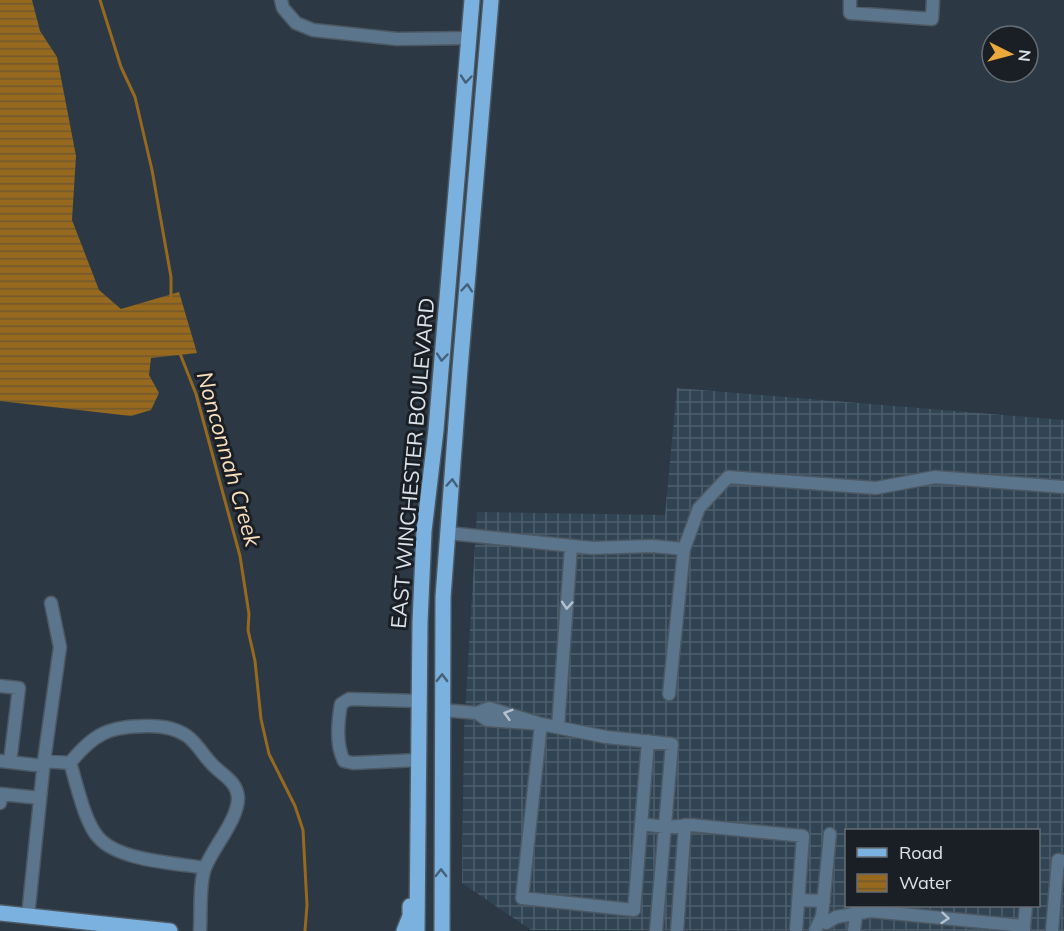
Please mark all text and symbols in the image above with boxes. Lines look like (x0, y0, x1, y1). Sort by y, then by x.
north arrow (980, 24, 1040, 84)
text: N (1014, 49, 1035, 63)
one-way arrow (460, 75, 473, 84)
one-way arrow (460, 284, 473, 293)
street label: EAST WINCHESTER BOULEVARD (385, 297, 439, 629)
one-way arrow (436, 353, 449, 362)
water label: Nonconnah Creek (191, 368, 268, 550)
one-way arrow (445, 478, 458, 487)
one-way arrow (560, 600, 573, 609)
one-way arrow (436, 673, 449, 682)
one-way arrow (503, 709, 514, 721)
legend (845, 829, 1040, 907)
text: Road (899, 841, 943, 864)
one-way arrow (435, 868, 447, 877)
text: Water (899, 871, 952, 894)
one-way arrow (941, 911, 950, 924)

